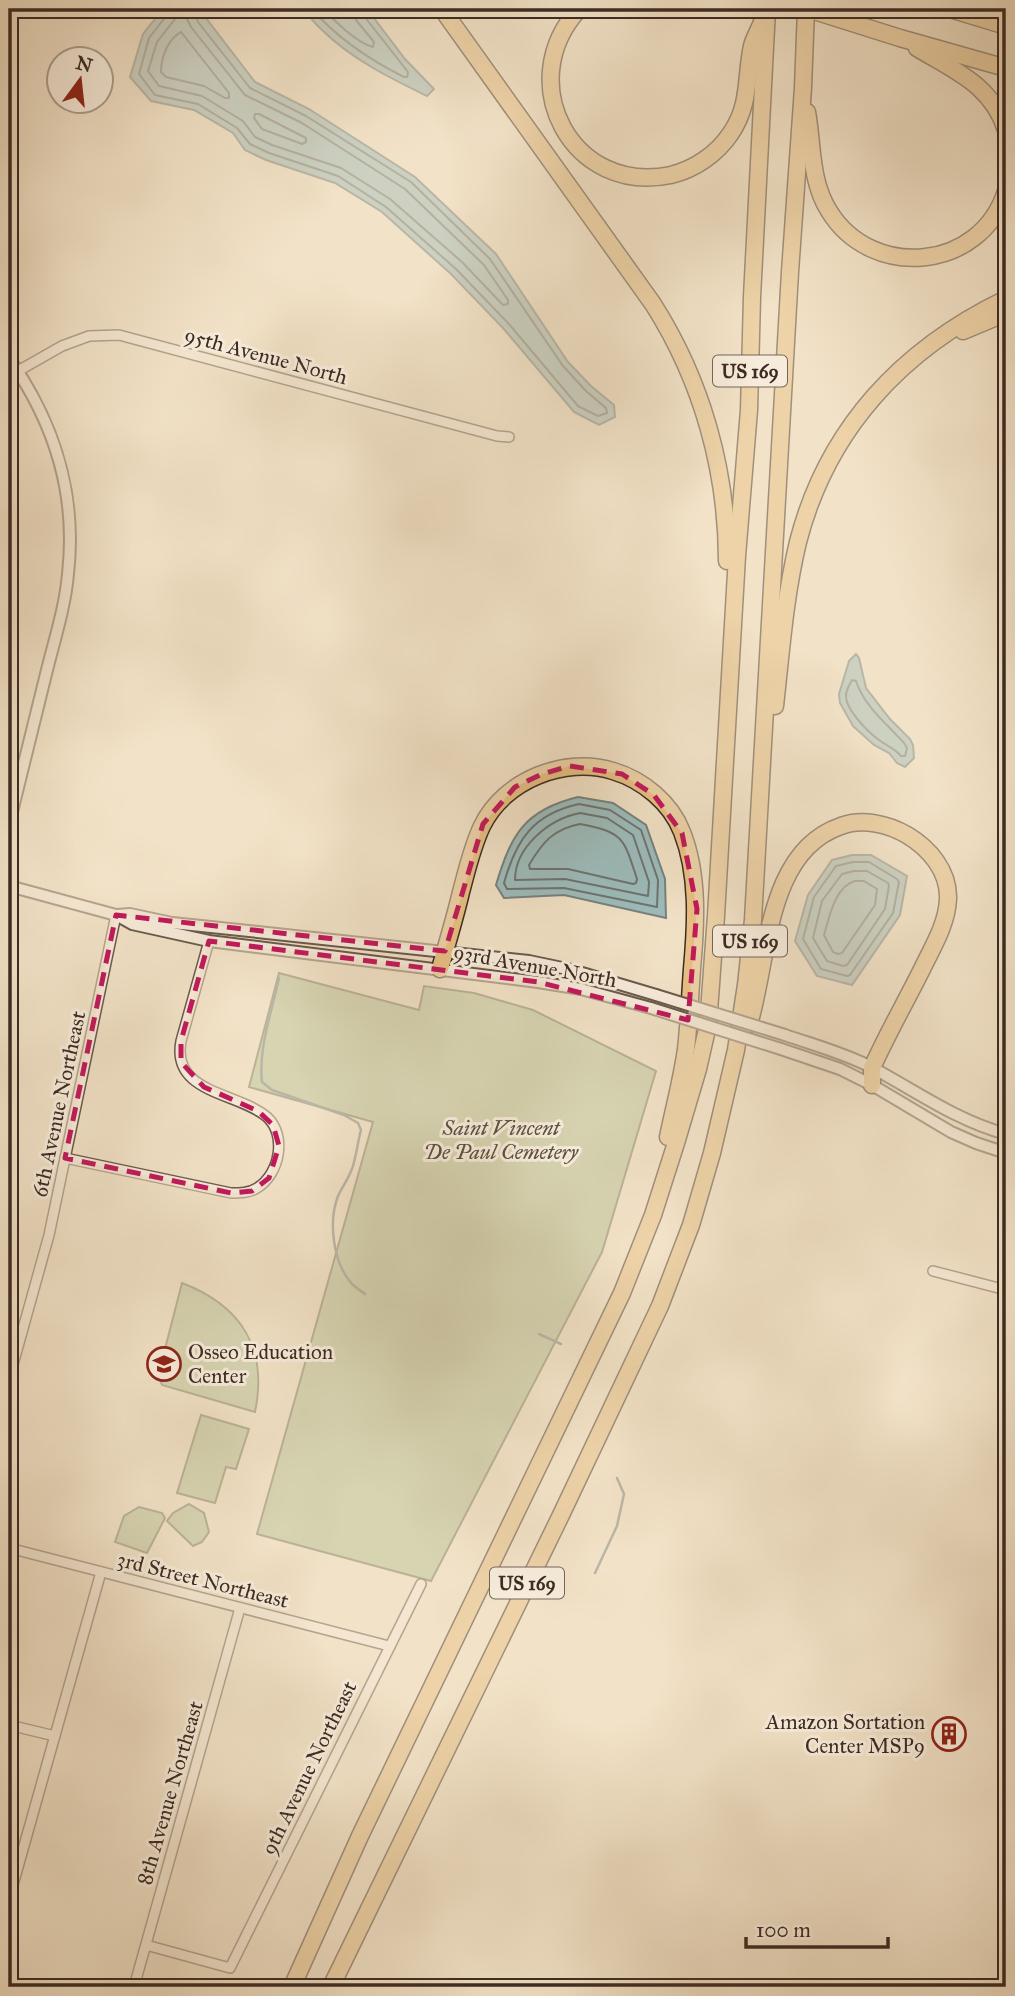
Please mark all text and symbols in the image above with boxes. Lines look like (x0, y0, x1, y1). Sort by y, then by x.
north arrow (46, 46, 116, 116)
text: N (74, 51, 95, 77)
street label: 95th Avenue North (182, 322, 350, 390)
road number: US 169 (713, 356, 787, 386)
road number: US 169 (713, 925, 787, 956)
street label: 93rd Avenue North (451, 939, 619, 993)
street label: 6th Avenue Northeast (27, 1008, 92, 1199)
park label: Saint Vincent De Paul Cemetery (424, 1115, 579, 1165)
place label: Osseo Education Center (188, 1339, 333, 1389)
school or university icon: Osseo Education Center (145, 1345, 183, 1383)
street label: 3rd Street Northeast (115, 1546, 292, 1614)
road number: US 169 (490, 1568, 564, 1598)
street label: 9th Avenue Northeast (256, 1676, 363, 1859)
street label: 8th Avenue Northeast (131, 1698, 209, 1888)
place label: Amazon Sortation Center MSP9 (765, 1709, 925, 1759)
building icon: Amazon Sortation Center MSP9 (930, 1715, 968, 1753)
scale bar (746, 1905, 887, 1949)
text: 100 m (756, 1917, 811, 1943)

